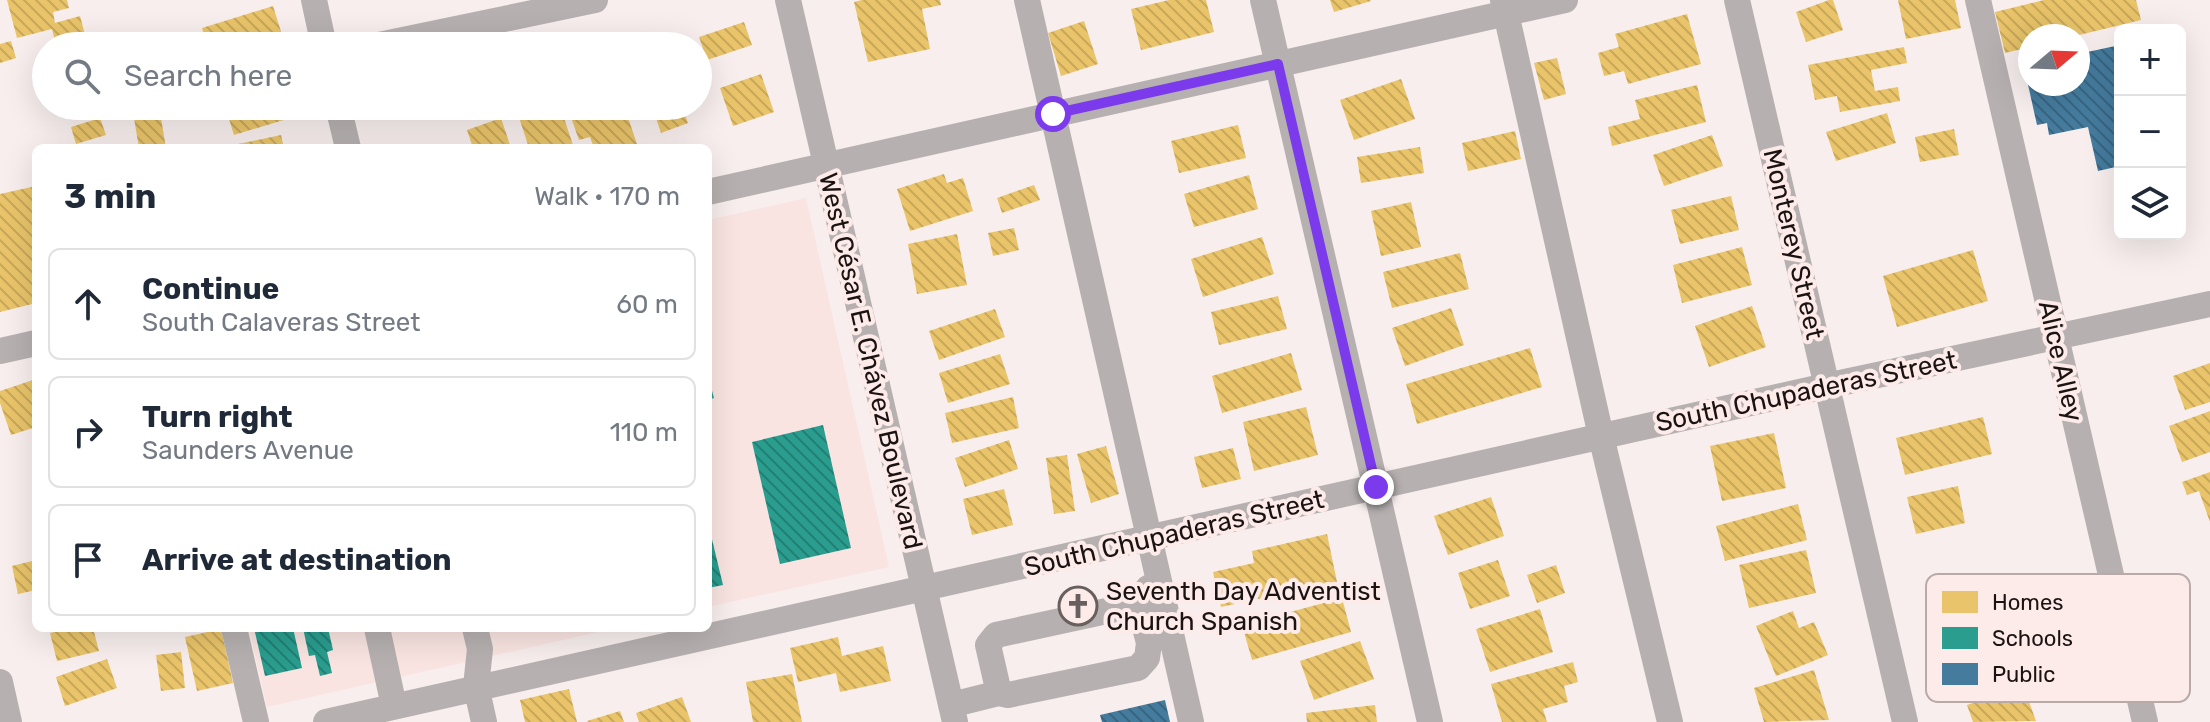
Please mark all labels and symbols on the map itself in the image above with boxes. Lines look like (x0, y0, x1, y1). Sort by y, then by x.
north arrow (2018, 24, 2090, 96)
route start (1035, 96, 1071, 132)
street label: Monterey Street (1757, 146, 1831, 342)
street label: West César E. Chávez Boulevard (812, 170, 929, 552)
street label: Alice Alley (2032, 298, 2089, 425)
street label: South Chupaderas Street (1653, 344, 1959, 439)
route end (1358, 469, 1394, 505)
street label: South Chupaderas Street (1021, 484, 1327, 583)
legend (1926, 574, 2190, 702)
place label: Seventh Day Adventist Church Spanish (1106, 576, 1381, 637)
church icon: Seventh Day Adventist Church Spanish (1057, 585, 1099, 627)
text: Homes (1992, 589, 2063, 616)
text: Schools (1992, 625, 2073, 652)
text: Public (1992, 661, 2055, 688)

